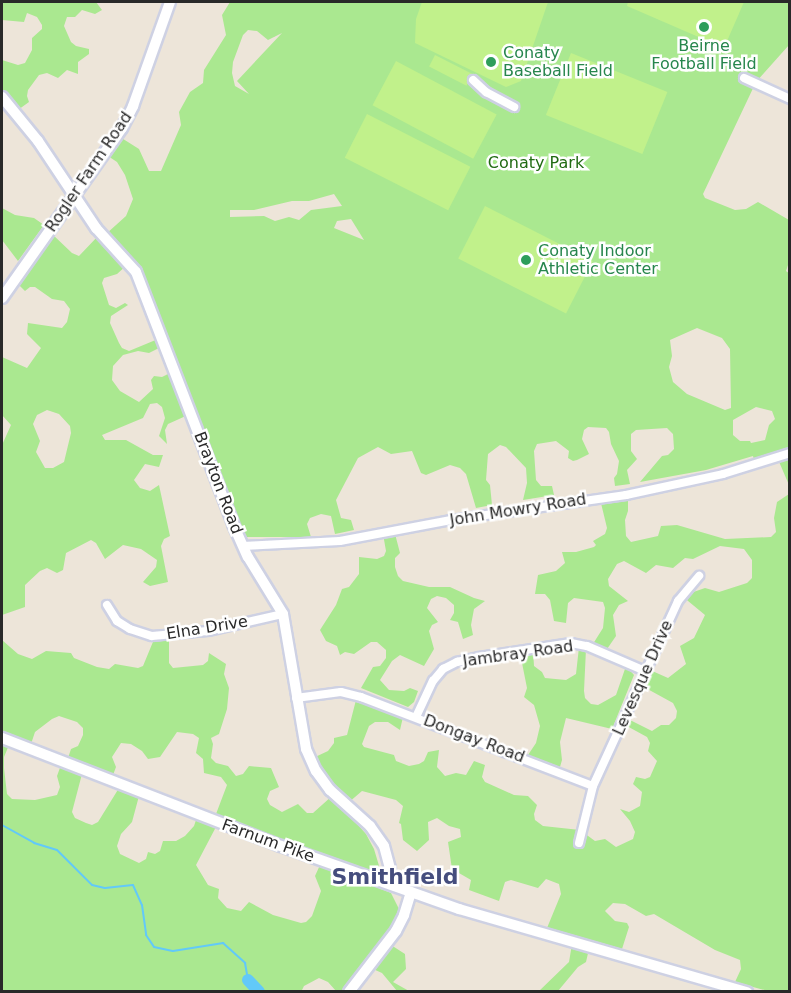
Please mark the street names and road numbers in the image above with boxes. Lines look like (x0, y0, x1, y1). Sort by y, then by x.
street label: Rogler Farm Road (42, 108, 136, 236)
street label: Brayton Road (190, 429, 246, 537)
street label: John Mowry Road (448, 490, 588, 530)
street label: Elna Drive (165, 612, 249, 644)
street label: Levesque Drive (609, 617, 677, 739)
street label: Jambray Road (462, 637, 574, 671)
street label: Dongay Road (421, 711, 527, 767)
street label: Farnum Pike (219, 815, 317, 867)

